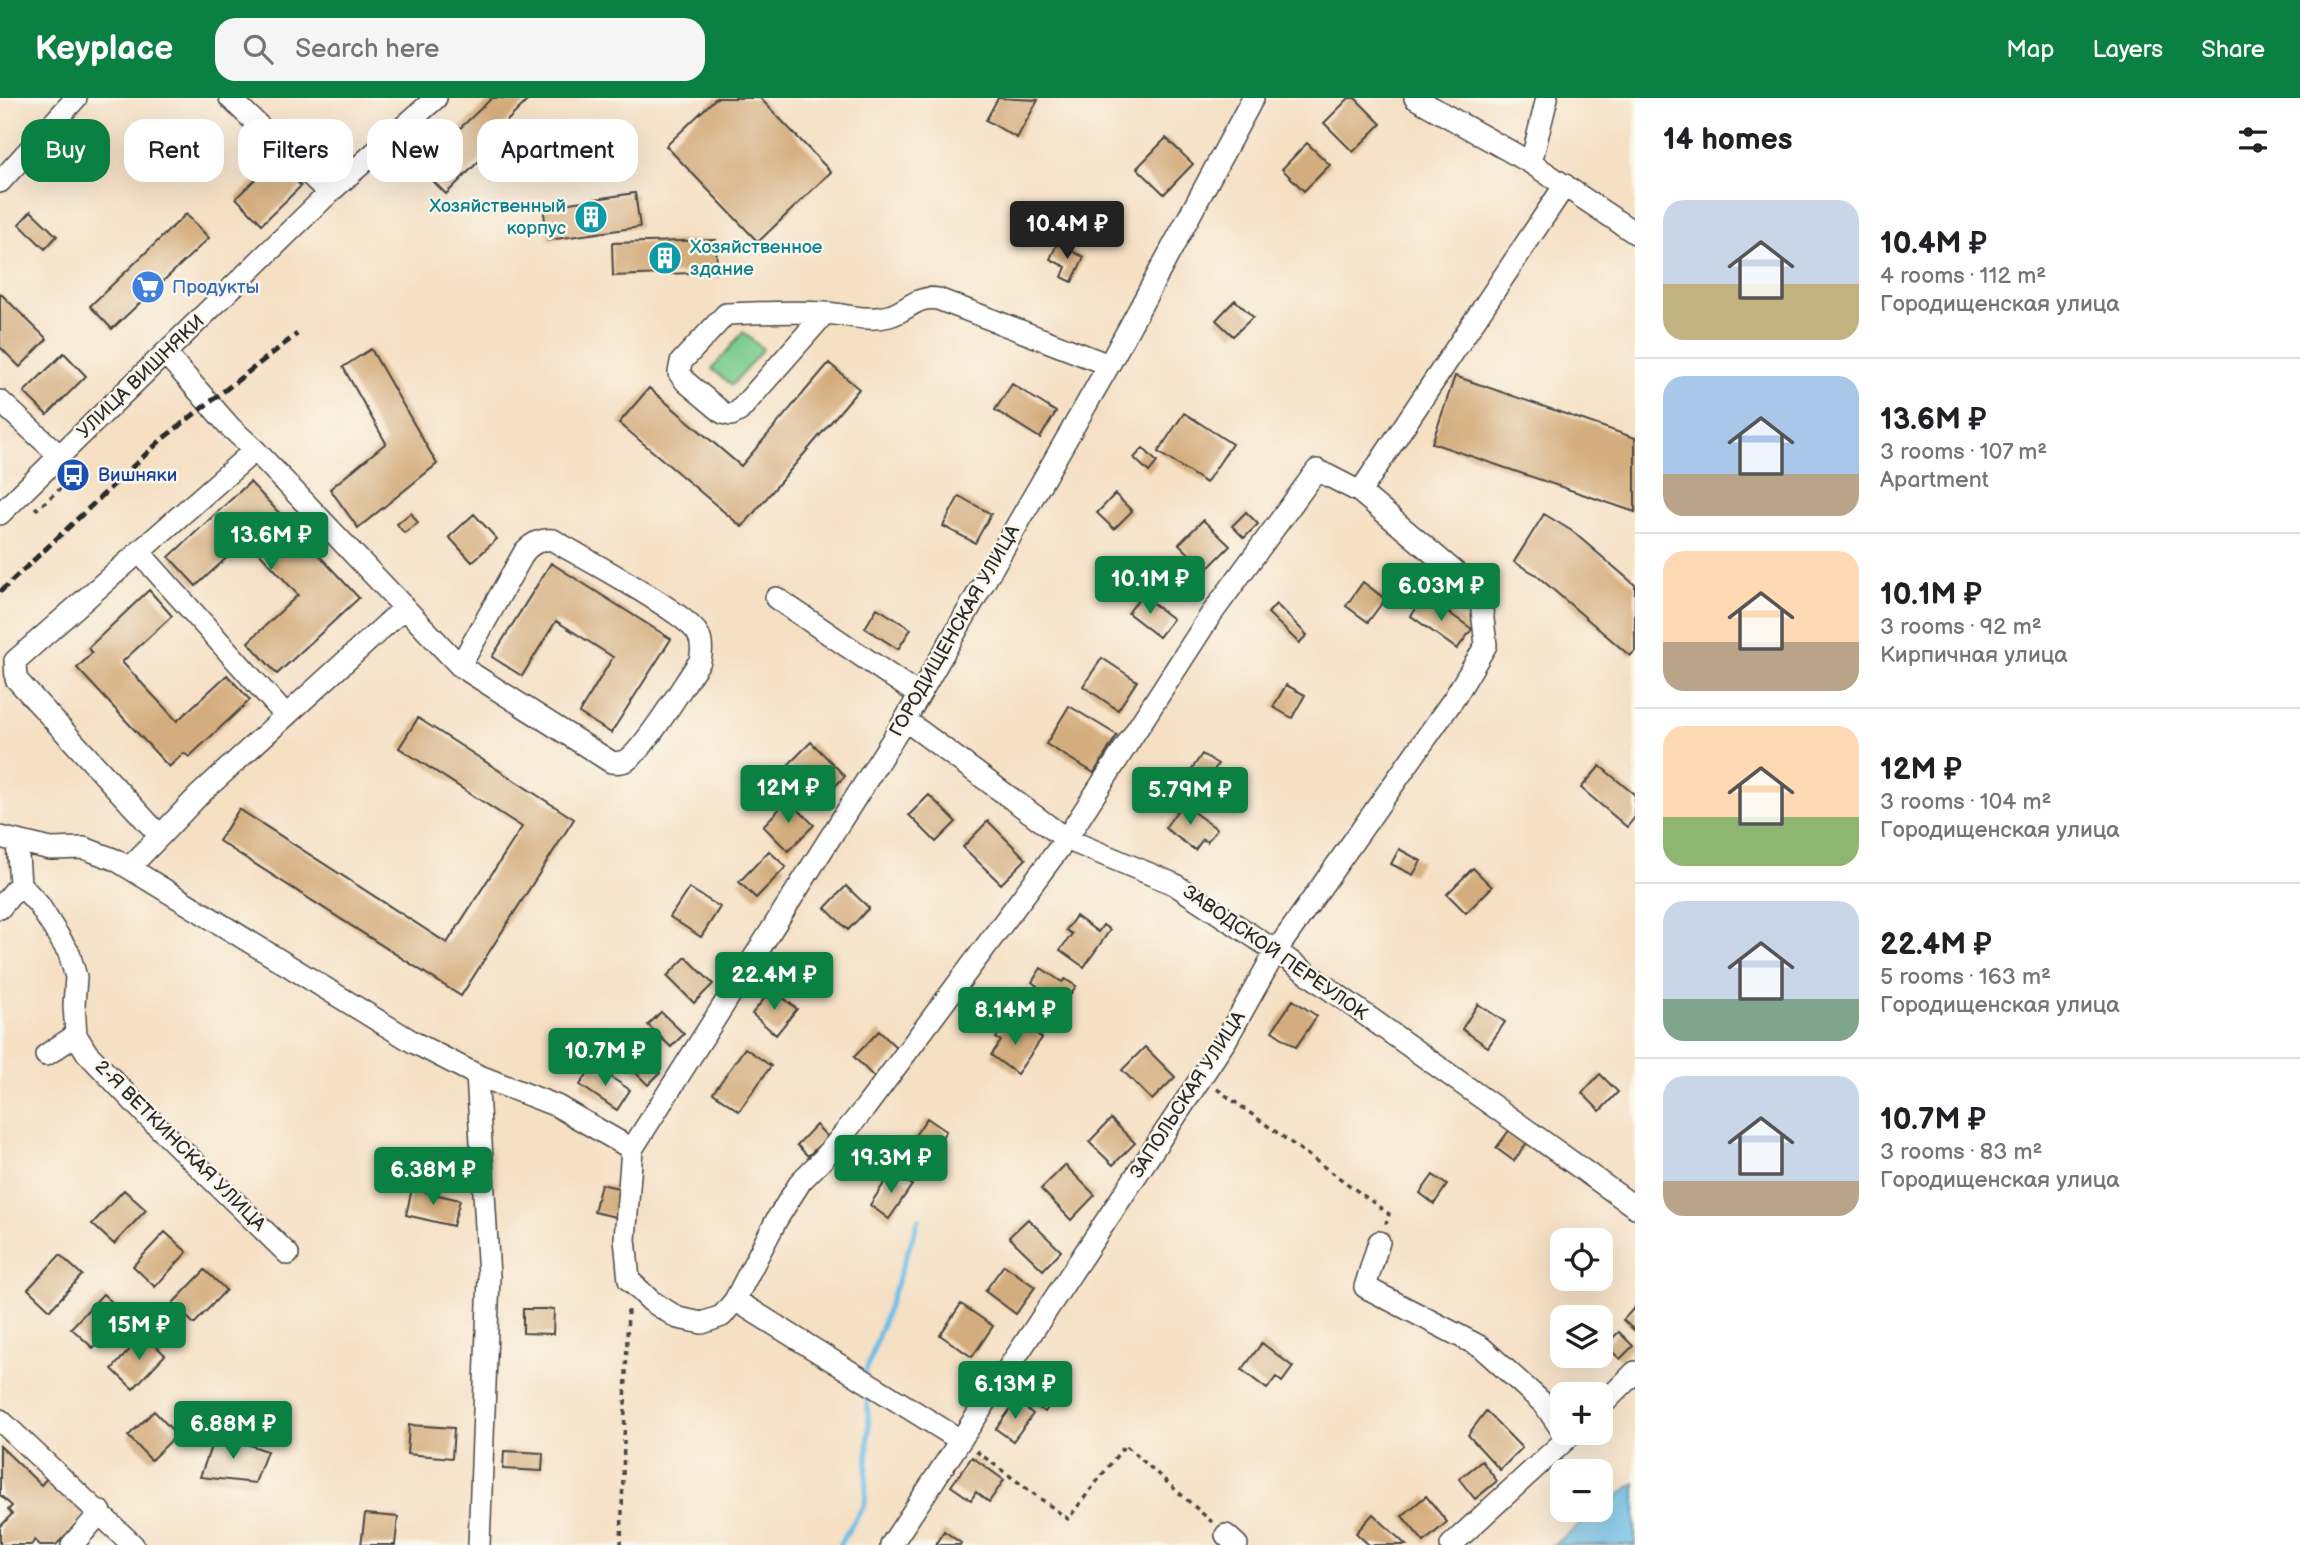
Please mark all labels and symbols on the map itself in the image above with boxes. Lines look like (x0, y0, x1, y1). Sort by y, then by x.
place label: Хозяйственный корпус (430, 195, 567, 240)
building icon: Хозяйственный корпус (572, 198, 610, 236)
pin: 10.4M ₽ (1002, 202, 1132, 261)
place label: Хозяйственное здание (690, 236, 823, 281)
building icon: Хозяйственное здание (646, 239, 684, 277)
supermarket icon: Продукты (129, 268, 167, 306)
place label: Продукты (172, 276, 259, 299)
street label: УЛИЦА ВИШНЯКИ (73, 310, 209, 444)
bus stop icon: Вишняки (54, 456, 92, 494)
place label: Вишняки (98, 464, 177, 487)
pin: 13.6M ₽ (206, 512, 336, 572)
street label: ГОРОДИЩЕНСКАЯ УЛИЦА (885, 521, 1025, 741)
pin: 10.1M ₽ (1085, 556, 1215, 616)
pin: 6.03M ₽ (1376, 564, 1506, 623)
pin: 12M ₽ (739, 766, 837, 825)
pin: 5.79M ₽ (1125, 768, 1255, 827)
street label: ЗАВОДСКОЙ ПЕРЕУЛОК (1178, 880, 1372, 1026)
pin: 22.4M ₽ (709, 953, 839, 1012)
pin: 8.14M ₽ (950, 988, 1080, 1047)
street label: ЗАПОЛЬСКАЯ УЛИЦА (1125, 1007, 1251, 1183)
pin: 10.7M ₽ (540, 1028, 670, 1088)
street label: 2-Я ВЕТКИНСКАЯ УЛИЦА (90, 1056, 271, 1237)
pin: 19.3M ₽ (826, 1136, 956, 1195)
pin: 6.38M ₽ (368, 1148, 498, 1207)
pin: 15M ₽ (90, 1302, 188, 1362)
pin: 6.13M ₽ (950, 1362, 1080, 1421)
pin: 6.88M ₽ (168, 1402, 298, 1461)

